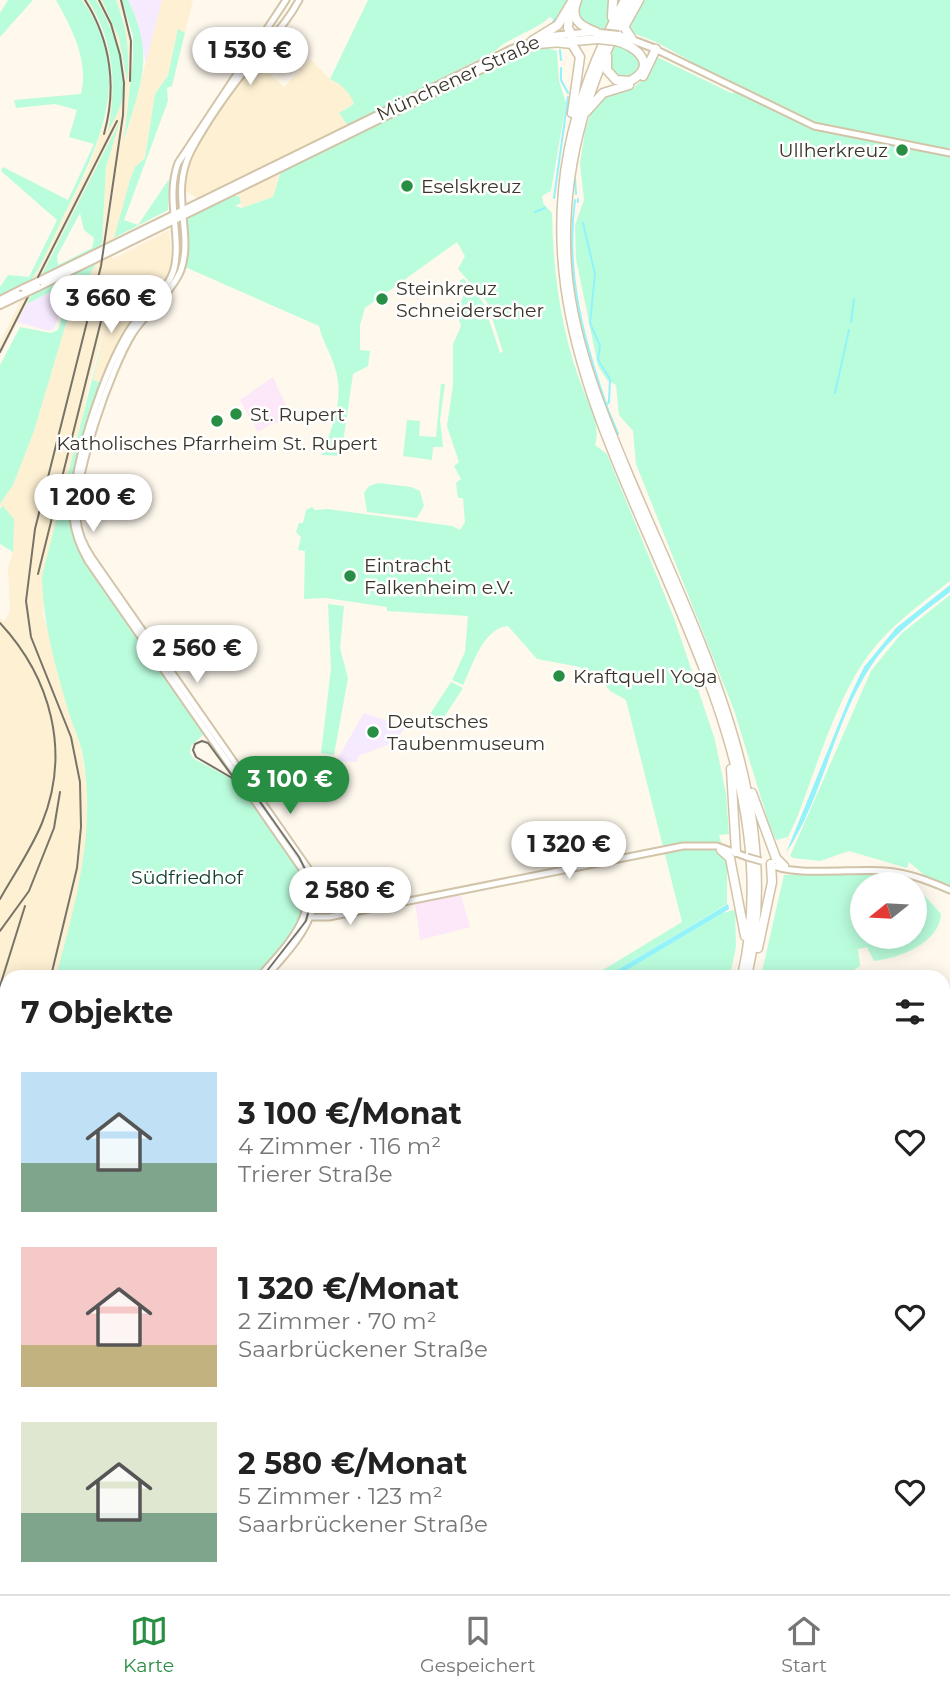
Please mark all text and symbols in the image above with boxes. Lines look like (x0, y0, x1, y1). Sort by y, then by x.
pin: 1 530 € (185, 28, 315, 87)
street label: Münchener Straße (373, 30, 543, 126)
text: 1 530 € (208, 36, 292, 64)
place label: Ullherkreuz (778, 139, 888, 162)
marker: Ullherkreuz (894, 142, 910, 158)
place label: Eselskreuz (421, 175, 521, 198)
marker: Eselskreuz (399, 178, 415, 194)
pin: 3 660 € (46, 276, 176, 335)
place label: Steinkreuz Schneiderscher (396, 277, 544, 322)
text: 3 660 € (66, 284, 156, 312)
marker: Steinkreuz Schneiderscher (374, 291, 390, 307)
place label: St. Rupert (250, 403, 345, 426)
marker: St. Rupert (228, 406, 244, 422)
marker: Katholisches Pfarrheim St. Rupert (209, 413, 225, 429)
place label: Katholisches Pfarrheim St. Rupert (56, 432, 378, 455)
pin: 1 200 € (28, 475, 158, 534)
text: 1 200 € (50, 483, 136, 511)
place label: Eintracht Falkenheim e.V. (364, 554, 513, 599)
marker: Eintracht Falkenheim e.V. (342, 568, 358, 584)
pin: 2 560 € (132, 626, 262, 685)
text: 2 560 € (152, 634, 242, 662)
place label: Kraftquell Yoga (573, 665, 718, 688)
marker: Kraftquell Yoga (551, 668, 567, 684)
place label: Deutsches Taubenmuseum (387, 710, 545, 755)
marker: Deutsches Taubenmuseum (365, 724, 381, 740)
pin: 3 100 € (225, 756, 355, 816)
text: 3 100 € (247, 765, 333, 793)
pin: 1 320 € (504, 822, 634, 881)
text: 1 320 € (527, 830, 611, 858)
park label: Südfriedhof (131, 866, 245, 889)
pin: 2 580 € (285, 867, 415, 927)
north arrow (850, 872, 928, 948)
map controls (850, 872, 927, 949)
text: 2 580 € (305, 876, 395, 904)
icon: filters (891, 993, 929, 1031)
text: 7 Objekte (21, 994, 173, 1031)
text: 3 100 €/Monat (238, 1095, 462, 1132)
icon: home (77, 1100, 161, 1184)
icon: heart (891, 1123, 929, 1161)
text: 4 Zimmer · 116 m² (238, 1132, 441, 1160)
text: Trierer Straße (238, 1160, 393, 1188)
text: 1 320 €/Monat (238, 1270, 459, 1307)
icon: home (77, 1275, 161, 1359)
icon: heart (891, 1298, 929, 1336)
text: 2 Zimmer · 70 m² (238, 1307, 437, 1335)
text: Saarbrückener Straße (238, 1335, 488, 1363)
text: 2 580 €/Monat (238, 1445, 467, 1482)
icon: home (77, 1450, 161, 1534)
icon: heart (891, 1473, 929, 1511)
text: 5 Zimmer · 123 m² (238, 1482, 443, 1510)
text: Saarbrückener Straße (238, 1510, 488, 1538)
tab: Karte (123, 1612, 174, 1677)
tab: Gespeichert (420, 1612, 535, 1677)
tab: Start (781, 1612, 827, 1677)

